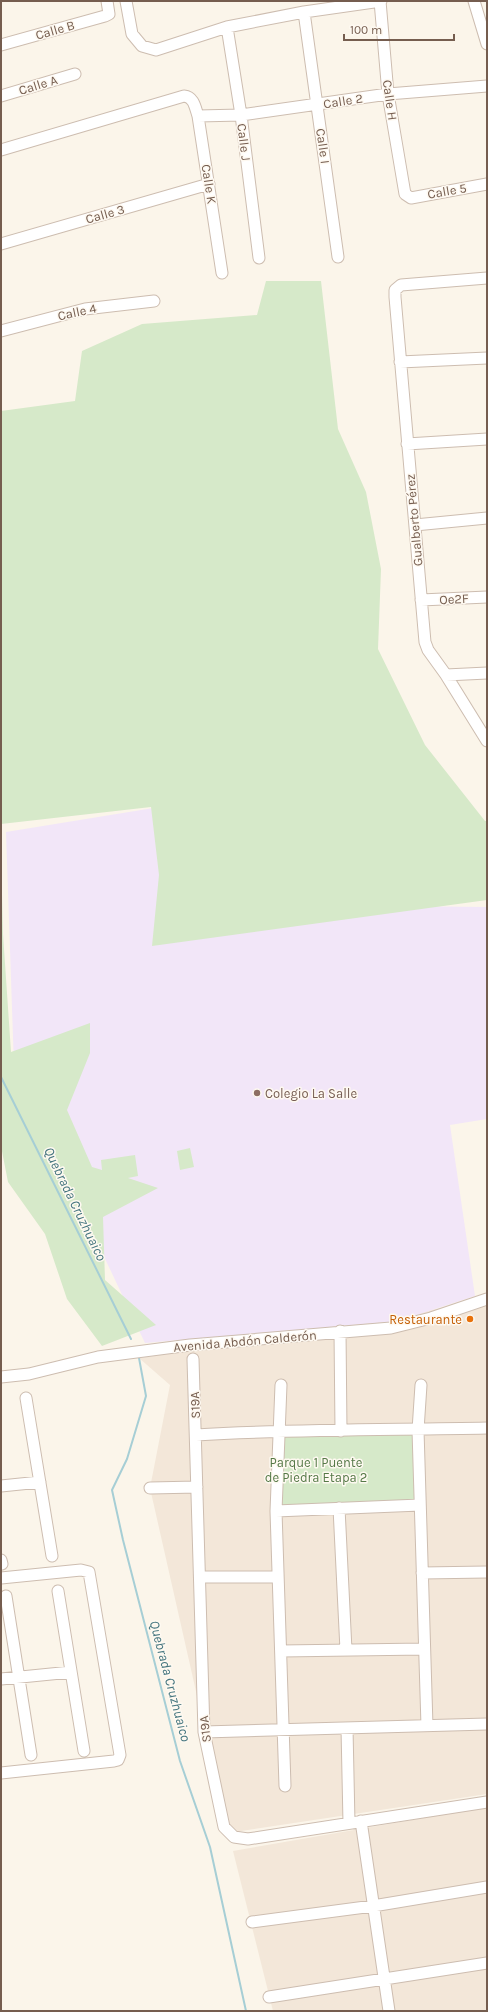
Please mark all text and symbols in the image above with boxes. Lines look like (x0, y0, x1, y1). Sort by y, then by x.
scale bar (344, 16, 454, 42)
street label: Calle B (34, 17, 76, 43)
text: 100 m (350, 23, 382, 37)
street label: Calle A (17, 72, 60, 98)
street label: Calle H (380, 79, 400, 121)
street label: Calle 2 (322, 90, 364, 112)
street label: Calle J (234, 123, 254, 161)
street label: Calle I (313, 127, 333, 165)
street label: Calle K (198, 163, 220, 205)
street label: Calle 5 (426, 180, 468, 202)
street label: Calle 3 (84, 201, 126, 227)
street label: Calle 4 (56, 301, 98, 323)
street label: Gualberto Pérez (402, 473, 426, 567)
street label: Oe2F (439, 591, 469, 607)
place label: Colegio La Salle (265, 1086, 357, 1101)
marker: Colegio La Salle (252, 1088, 262, 1098)
water label: Quebrada Cruzhuaico (40, 1144, 110, 1264)
place label: Restaurante (389, 1312, 462, 1327)
marker: Restaurante (465, 1314, 475, 1324)
street label: Avenida Abdón Calderón (173, 1327, 317, 1355)
street label: S19A (187, 1391, 203, 1419)
park label: Parque 1 Puente de Piedra Etapa 2 (265, 1455, 367, 1485)
water label: Quebrada Cruzhuaico (146, 1619, 194, 1744)
street label: S19A (196, 1714, 214, 1743)

